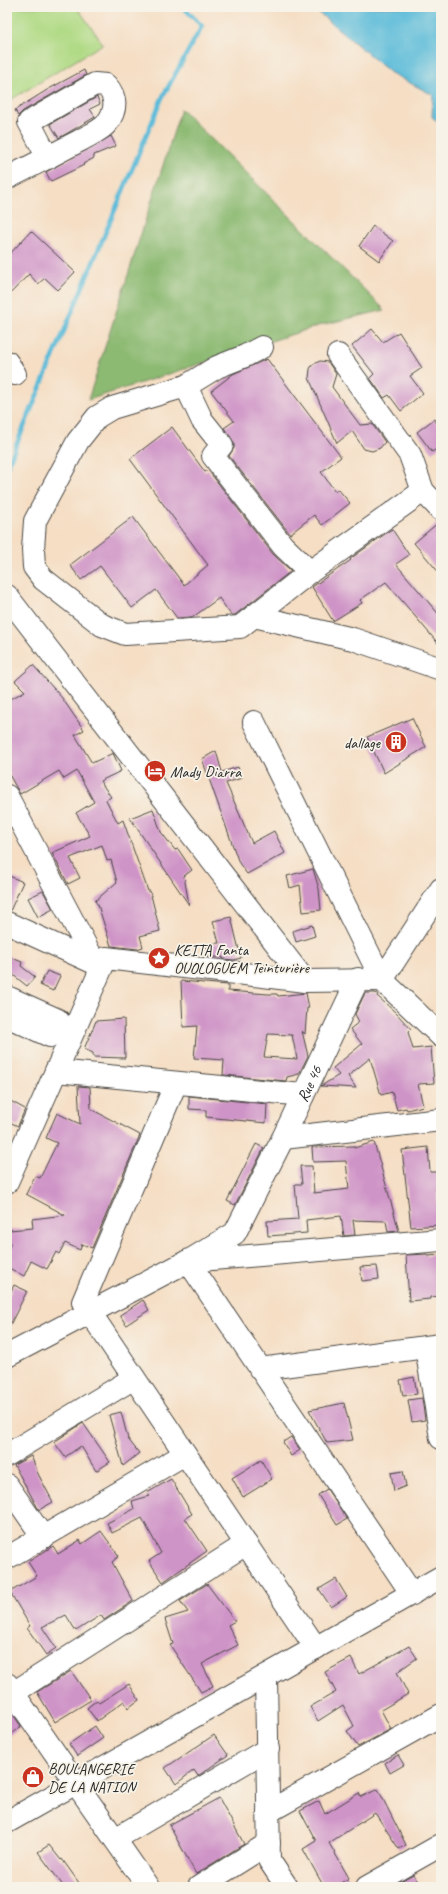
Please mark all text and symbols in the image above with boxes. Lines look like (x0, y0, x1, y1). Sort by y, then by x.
building icon: dallage (383, 729, 409, 755)
place label: dallage (344, 733, 382, 753)
hotel icon: Mady Diarra (142, 758, 168, 784)
place label: Mady Diarra (170, 762, 242, 782)
place label: KEITA Fanta OUOLOGUEM Teinturière (174, 940, 311, 978)
place icon: KEITA Fanta OUOLOGUEM Teinturière (146, 945, 172, 971)
street label: Rue 46 (293, 1062, 327, 1105)
place label: BOULANGERIE DE LA NATION (48, 1759, 138, 1797)
shop icon: BOULANGERIE DE LA NATION (20, 1764, 46, 1790)

